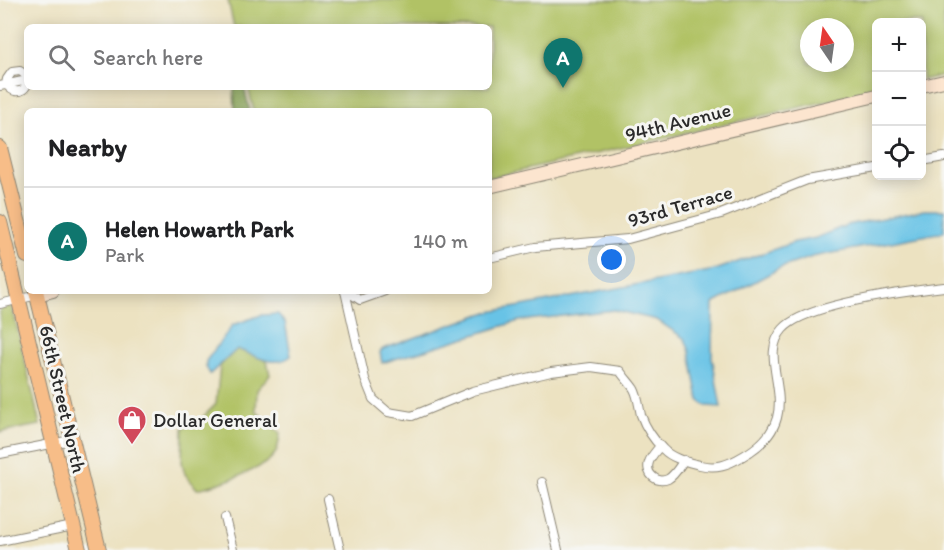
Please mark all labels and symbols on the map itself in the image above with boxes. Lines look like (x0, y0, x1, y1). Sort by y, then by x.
north arrow (800, 18, 854, 72)
pin: A (544, 38, 582, 88)
street label: 94th Avenue (623, 97, 733, 147)
street label: 93rd Terrace (625, 180, 735, 232)
your location (597, 245, 626, 274)
street label: 66th Street North (34, 323, 92, 475)
shop icon: Dollar General (116, 404, 148, 446)
place label: Dollar General (153, 408, 278, 432)

